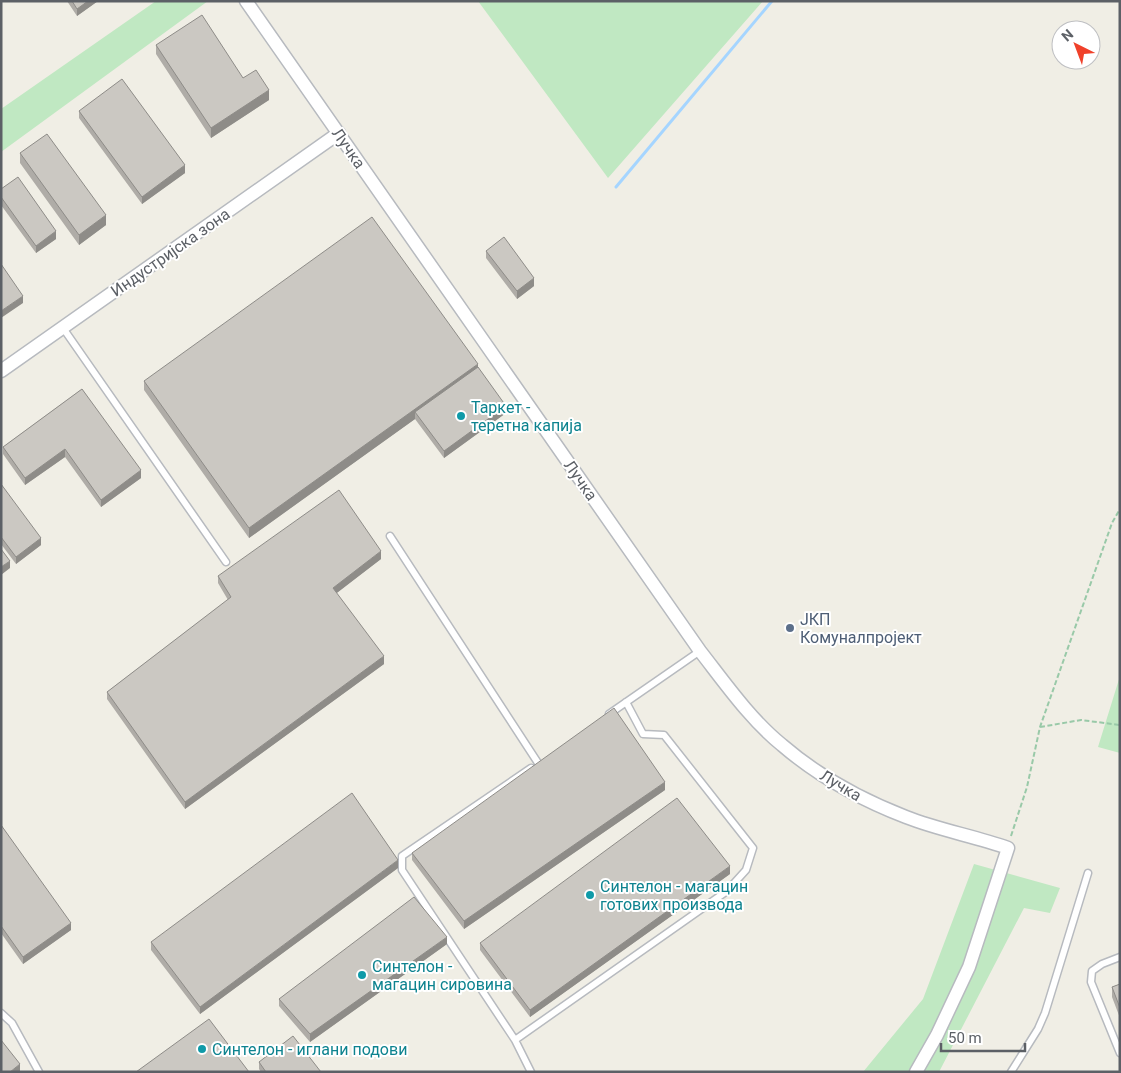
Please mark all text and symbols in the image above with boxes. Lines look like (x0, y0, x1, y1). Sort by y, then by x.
north arrow (1051, 20, 1101, 70)
text: N (1058, 26, 1076, 45)
street label: Лучка (328, 124, 369, 172)
street label: Индустријска зона (107, 204, 233, 301)
place label: Таркет - теретна капија (471, 398, 582, 435)
marker: Таркет - теретна капија (455, 410, 467, 422)
street label: Лучка (560, 456, 601, 504)
place label: ЈКП Комуналпројект (800, 610, 922, 647)
marker: ЈКП Комуналпројект (784, 622, 796, 634)
street label: Лучка (817, 766, 865, 805)
place label: Синтелон - магацин готових производа (600, 877, 748, 914)
marker: Синтелон - магацин готових производа (584, 889, 596, 901)
place label: Синтелон - магацин сировина (372, 957, 512, 994)
marker: Синтелон - магацин сировина (356, 969, 368, 981)
scale bar (941, 1020, 1025, 1052)
text: 50 m (948, 1029, 982, 1047)
place label: Синтелон - иглани подови (212, 1040, 407, 1059)
marker: Синтелон - иглани подови (196, 1043, 208, 1055)

